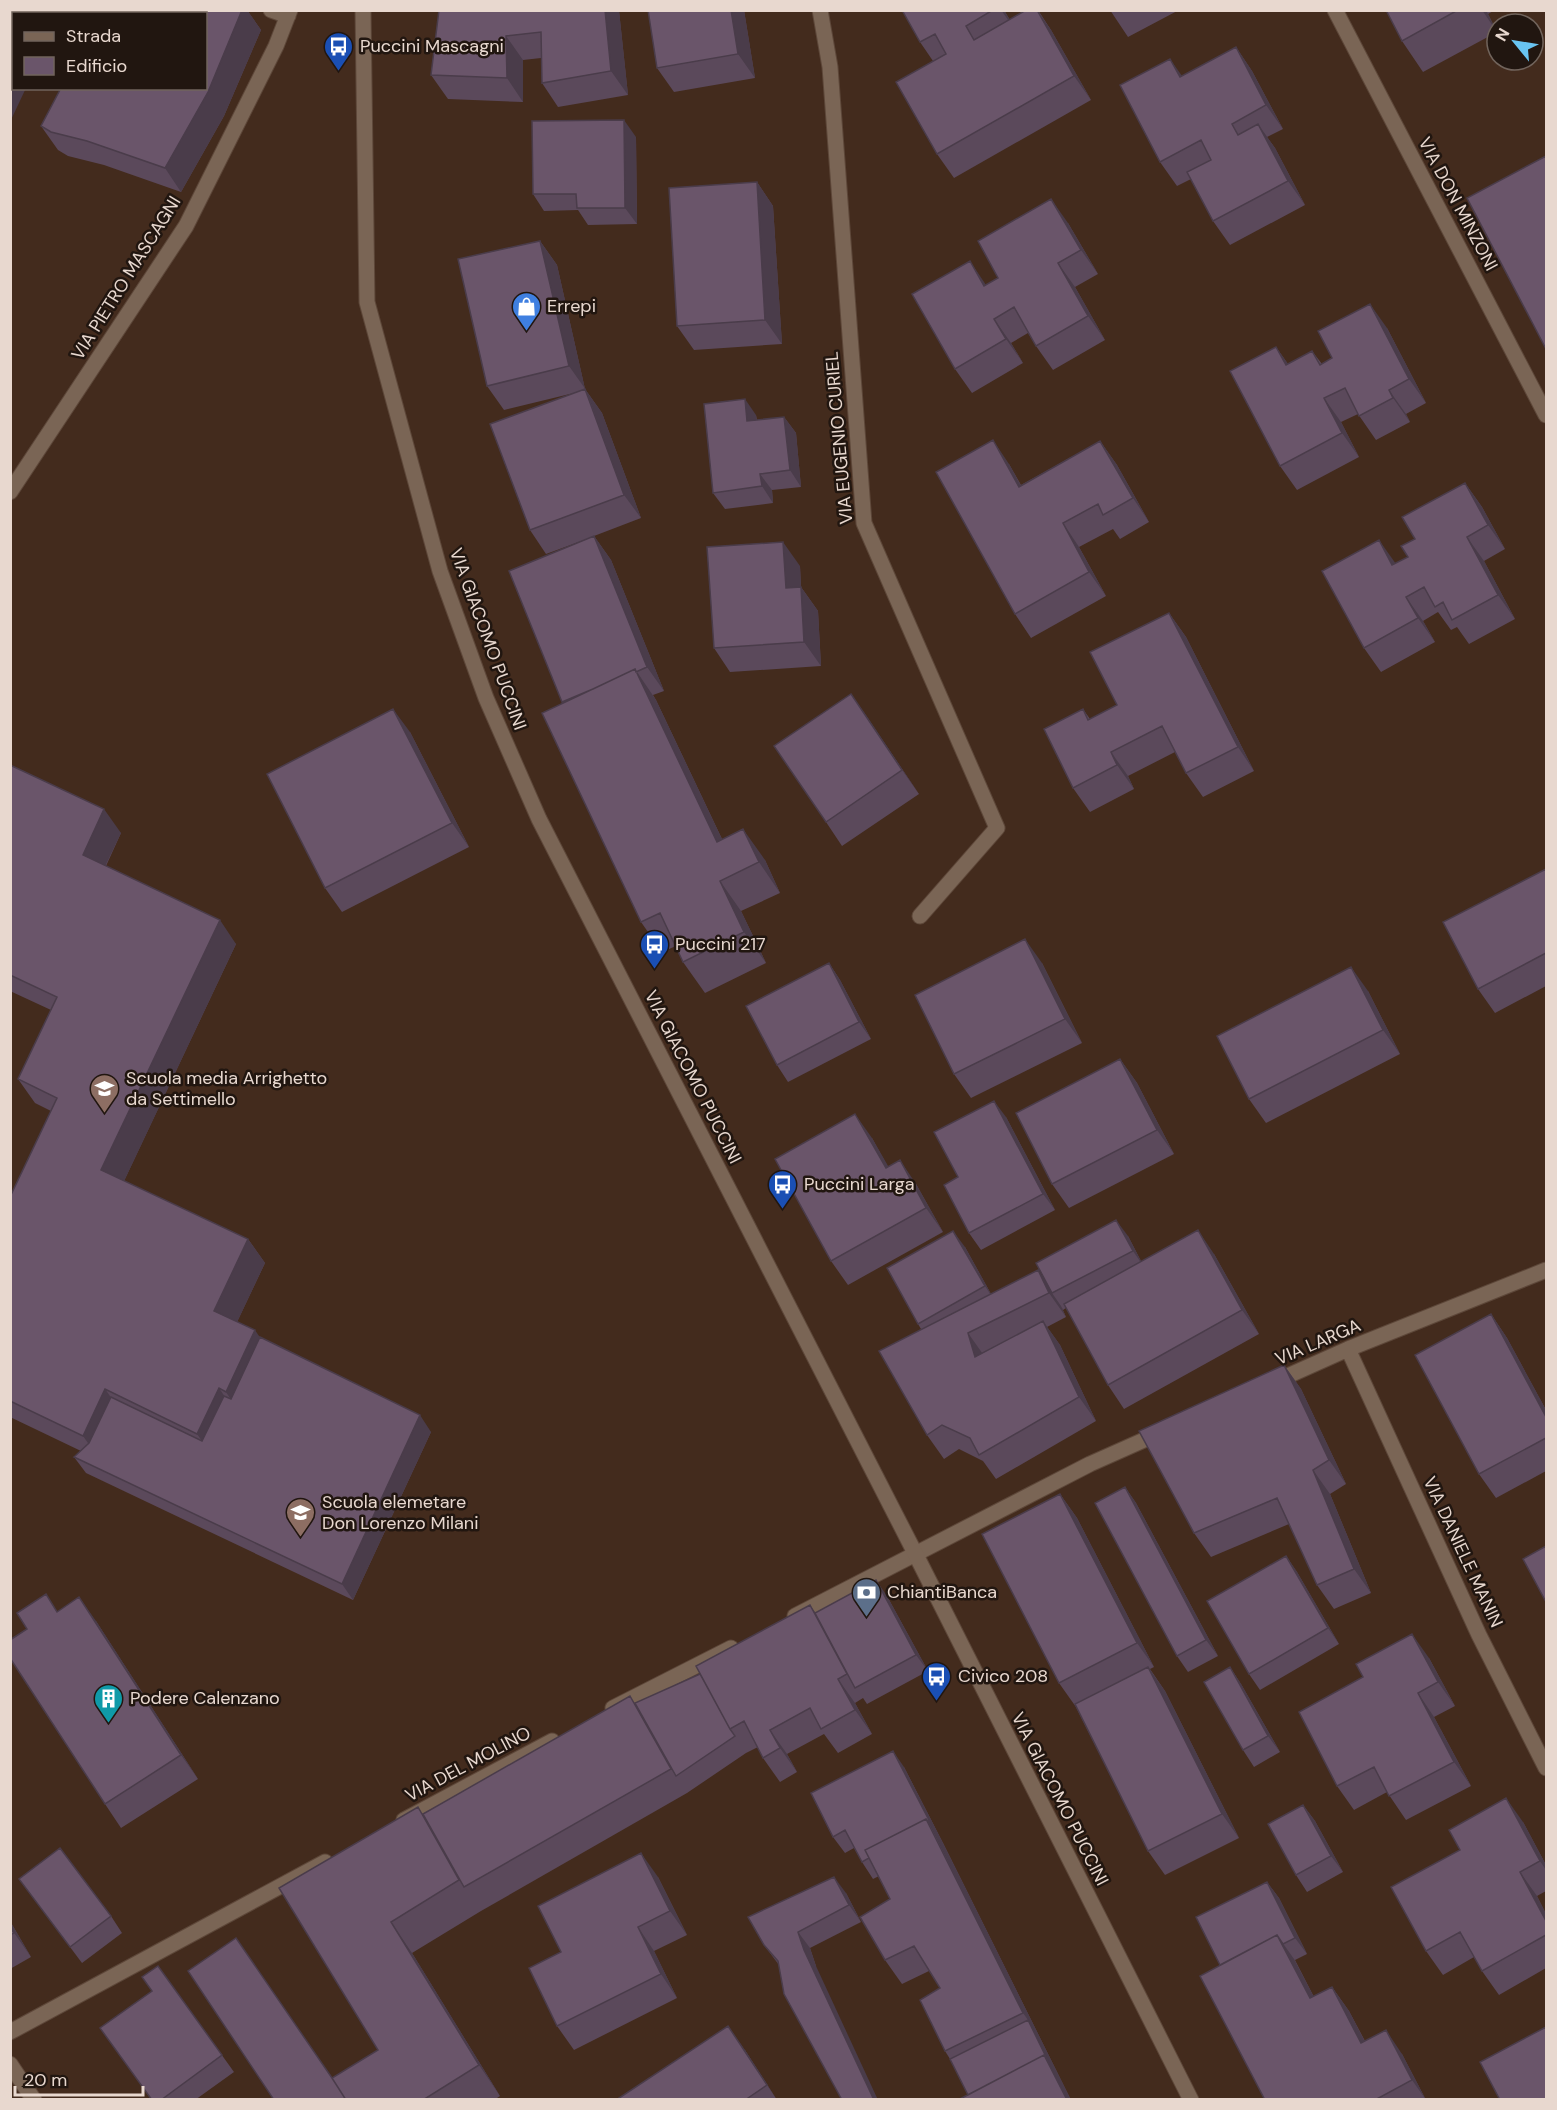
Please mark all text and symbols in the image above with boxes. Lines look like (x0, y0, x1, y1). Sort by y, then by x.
legend (12, 12, 207, 90)
north arrow (1485, 12, 1545, 72)
text: Strada (66, 24, 121, 48)
text: N (1490, 24, 1514, 45)
bus stop icon: Puccini Mascagni (323, 30, 355, 72)
place label: Puccini Mascagni (360, 34, 504, 58)
text: Edificio (66, 54, 127, 78)
street label: VIA DON MINZONI (1413, 133, 1503, 275)
street label: VIA PIETRO MASCAGNI (66, 192, 186, 364)
shop icon: Errepi (510, 290, 542, 332)
place label: Errepi (547, 294, 596, 318)
street label: VIA EUGENIO CURIEL (819, 351, 859, 525)
street label: VIA GIACOMO PUCCINI (444, 545, 532, 733)
bus stop icon: Puccini 217 (638, 928, 670, 970)
place label: Puccini 217 (675, 932, 766, 956)
street label: VIA GIACOMO PUCCINI (639, 986, 747, 1168)
place label: Scuola media Arrighetto da Settimello (126, 1066, 327, 1111)
school or university icon: Scuola media Arrighetto da Settimello (89, 1072, 121, 1114)
bus stop icon: Puccini Larga (767, 1168, 799, 1210)
place label: Puccini Larga (804, 1172, 915, 1196)
street label: VIA LARGA (1272, 1313, 1364, 1371)
street label: VIA DANIELE MANIN (1417, 1473, 1509, 1631)
place label: Scuola elemetare Don Lorenzo Milani (322, 1490, 478, 1535)
school or university icon: Scuola elemetare Don Lorenzo Milani (285, 1496, 317, 1538)
bank icon: ChiantiBanca (850, 1576, 882, 1618)
place label: ChiantiBanca (887, 1580, 997, 1604)
bus stop icon: Civico 208 (921, 1660, 953, 1702)
place label: Civico 208 (958, 1664, 1048, 1688)
building icon: Podere Calenzano (93, 1682, 125, 1724)
place label: Podere Calenzano (130, 1686, 280, 1710)
street label: VIA GIACOMO PUCCINI (1006, 1708, 1114, 1890)
street label: VIA DEL MOLINO (401, 1721, 535, 1807)
scale bar (15, 2059, 142, 2097)
text: 20 m (24, 2068, 67, 2092)

